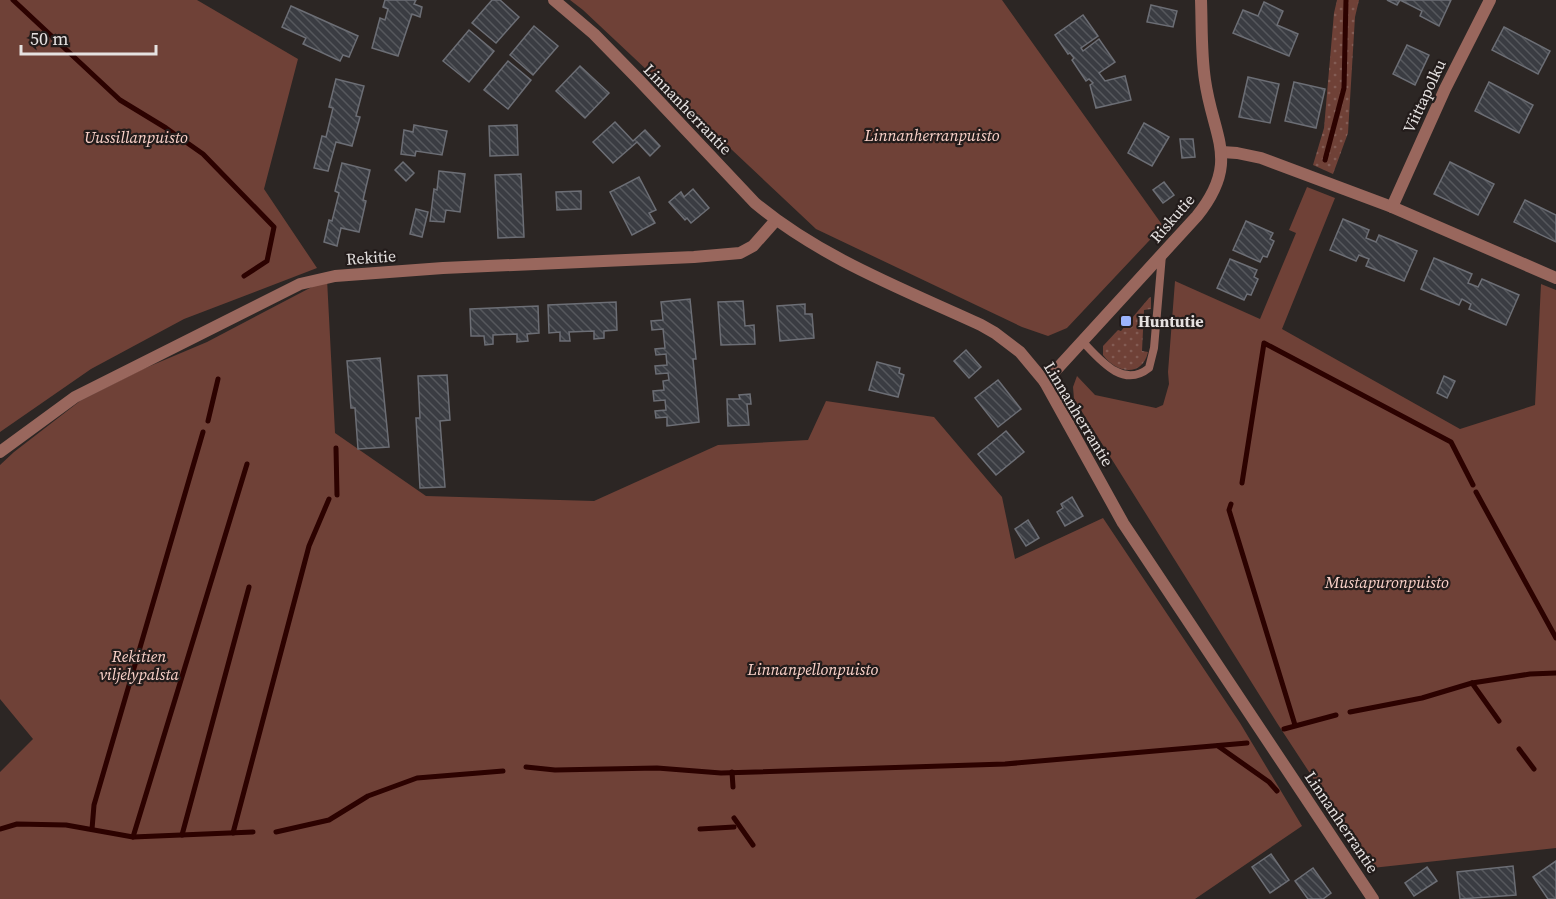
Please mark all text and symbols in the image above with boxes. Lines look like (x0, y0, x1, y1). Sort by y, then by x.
scale bar (21, 18, 156, 56)
text: 50 m (30, 26, 68, 51)
street label: Viittapolku (1397, 56, 1451, 136)
street label: Linnanherrantie (639, 59, 737, 159)
park label: Linnanherranpuisto (864, 124, 1000, 146)
park label: Uussillanpuisto (84, 126, 188, 148)
street label: Riskutie (1145, 189, 1199, 247)
street label: Rekitie (345, 244, 397, 270)
place label: Huntutie (1138, 310, 1204, 332)
marker: Huntutie (1119, 314, 1133, 328)
street label: Linnanherrantie (1039, 358, 1119, 470)
park label: Mustapuronpuisto (1324, 571, 1449, 593)
park label: Rekitien viljelypalsta (99, 645, 179, 685)
park label: Linnanpellonpuisto (747, 658, 879, 680)
street label: Linnanherrantie (1300, 767, 1384, 877)

